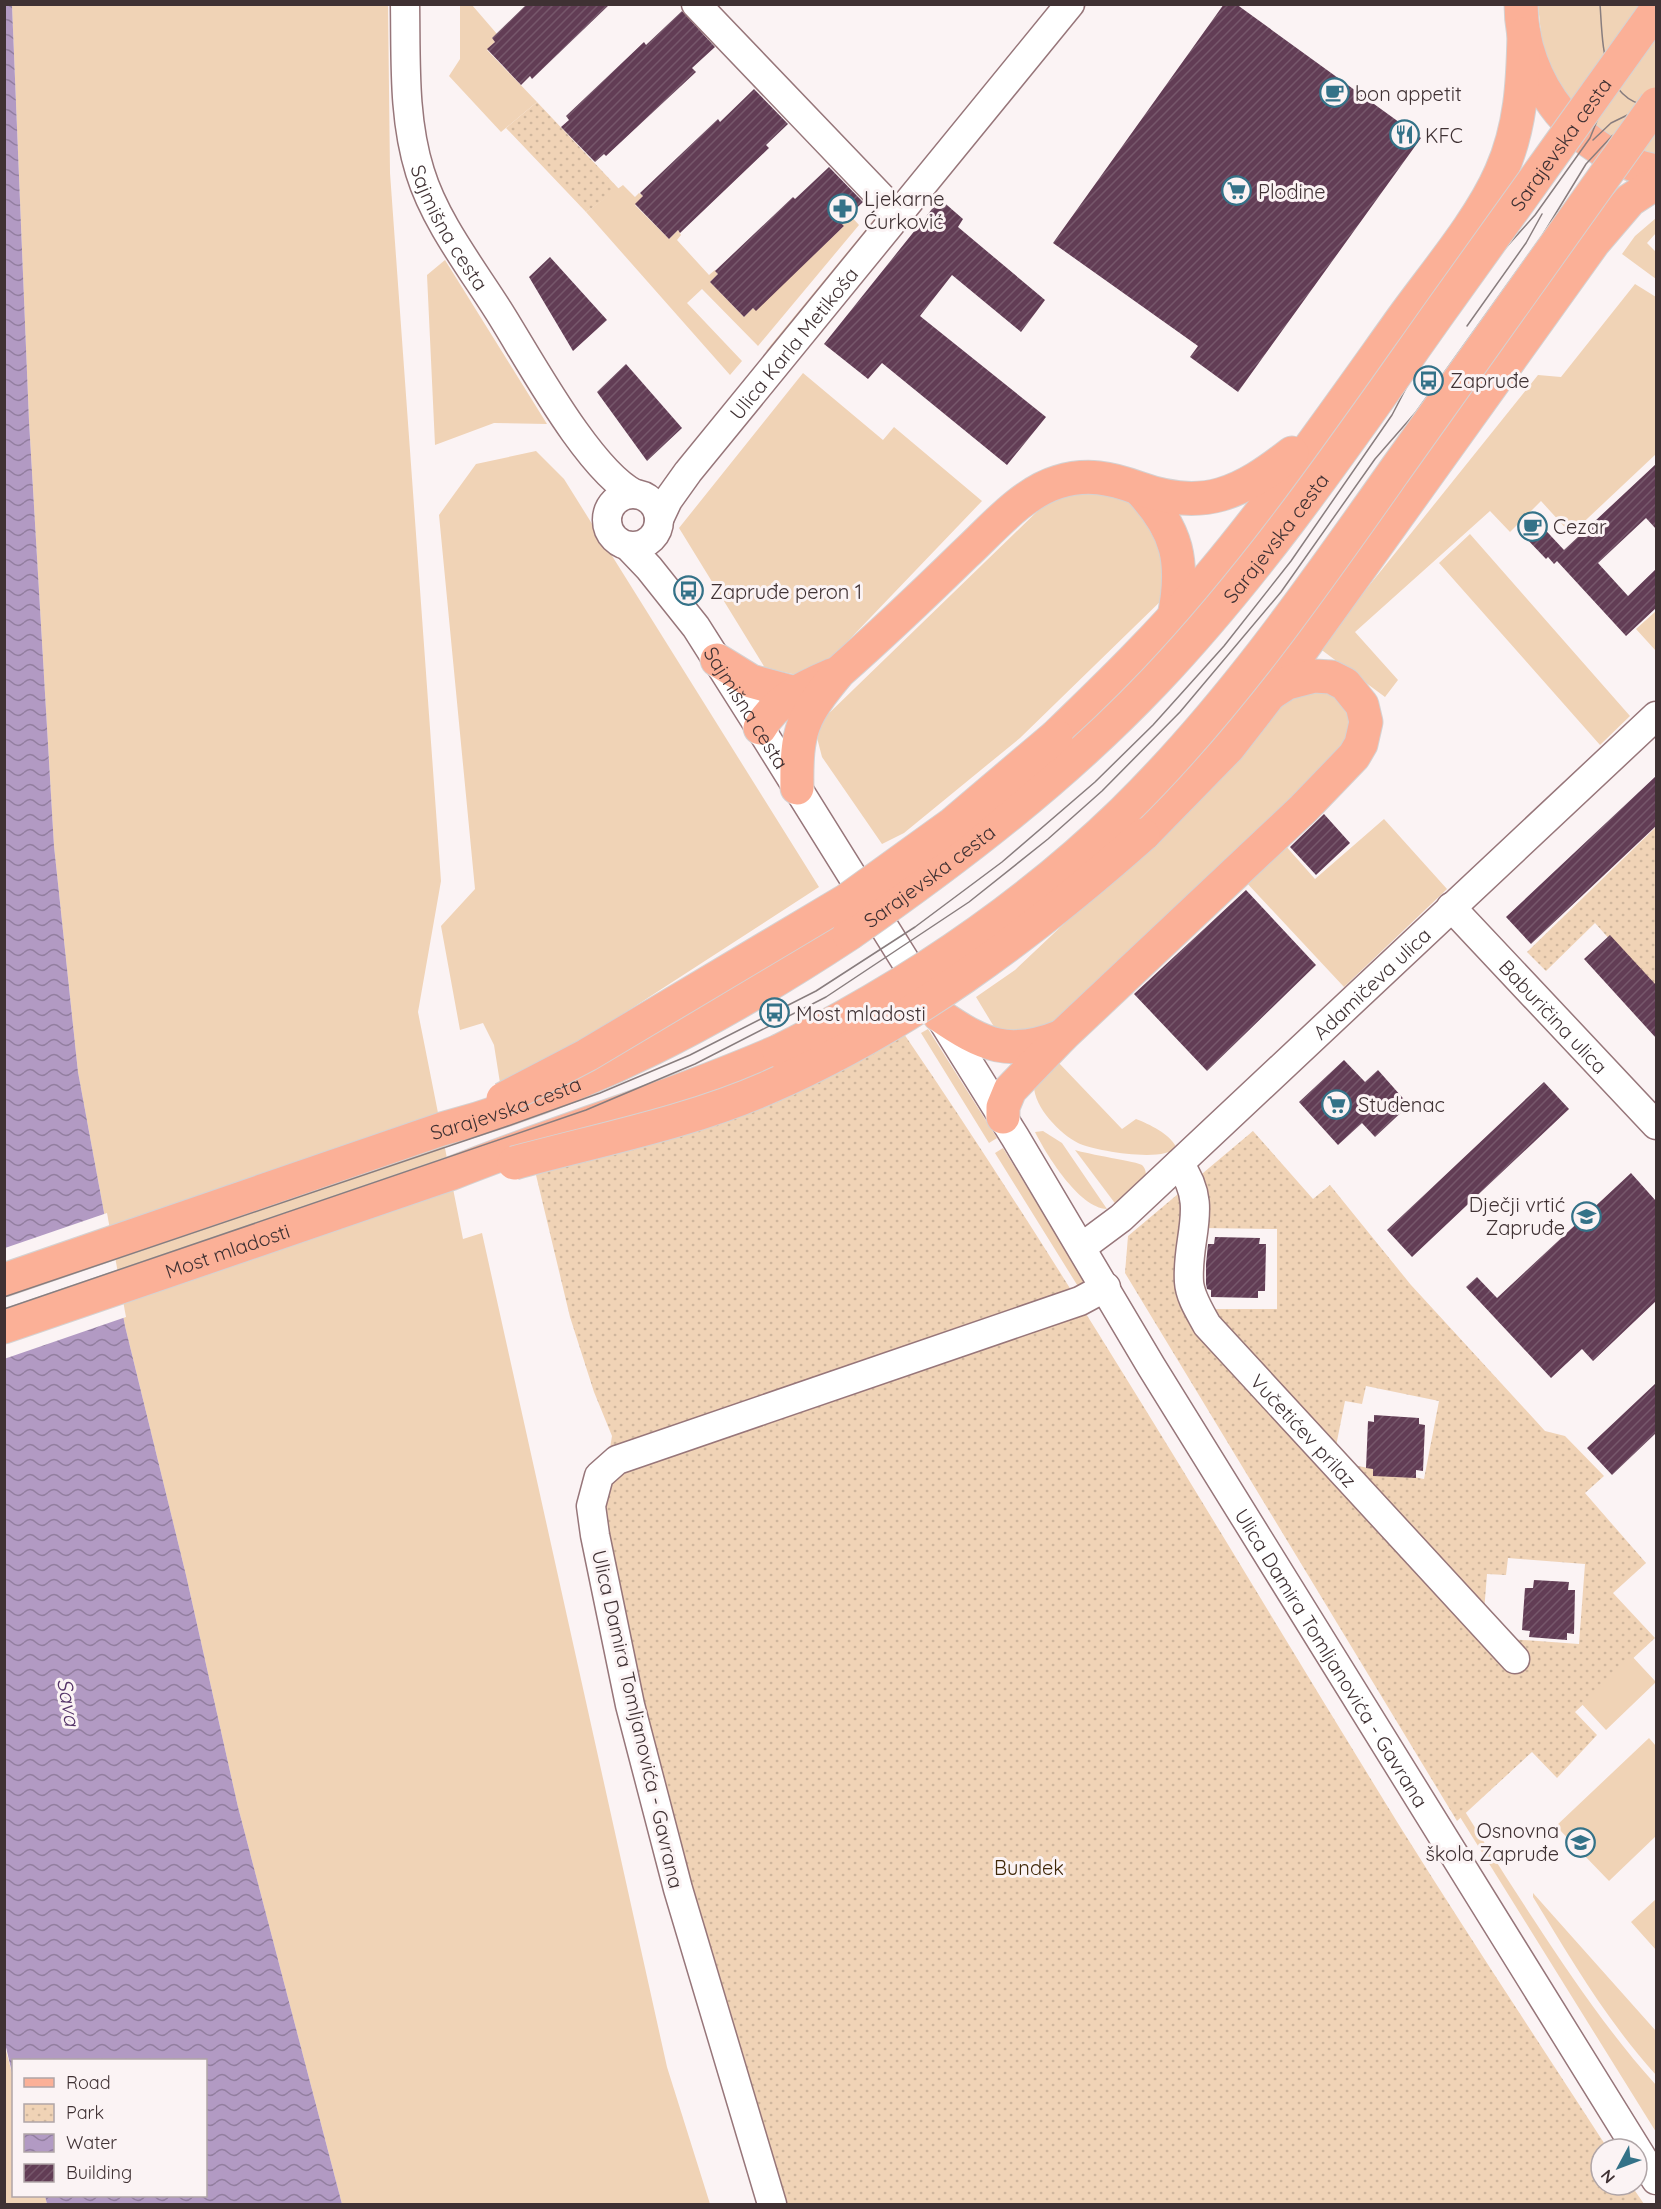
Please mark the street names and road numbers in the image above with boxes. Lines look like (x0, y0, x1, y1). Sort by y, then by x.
street label: Sarajevska cesta (1504, 73, 1616, 215)
street label: Sajmišna cesta (406, 161, 494, 295)
street label: Ulica Karla Metikoša (724, 262, 863, 424)
street label: Sarajevska cesta (1217, 468, 1333, 608)
street label: Sajmišna cesta (699, 642, 795, 773)
street label: Sarajevska cesta (858, 819, 1000, 933)
street label: Adamičeva ulica (1307, 922, 1435, 1044)
street label: Baburičina ulica (1494, 954, 1613, 1078)
street label: Sarajevska cesta (426, 1070, 584, 1145)
street label: Most mladosti (162, 1218, 293, 1283)
street label: Vučetićev prilaz (1246, 1368, 1362, 1492)
street label: Ulica Damira Tomljanovića - Gavrana (1230, 1504, 1434, 1812)
street label: Ulica Damira Tomljanovića - Gavrana (587, 1547, 689, 1891)

